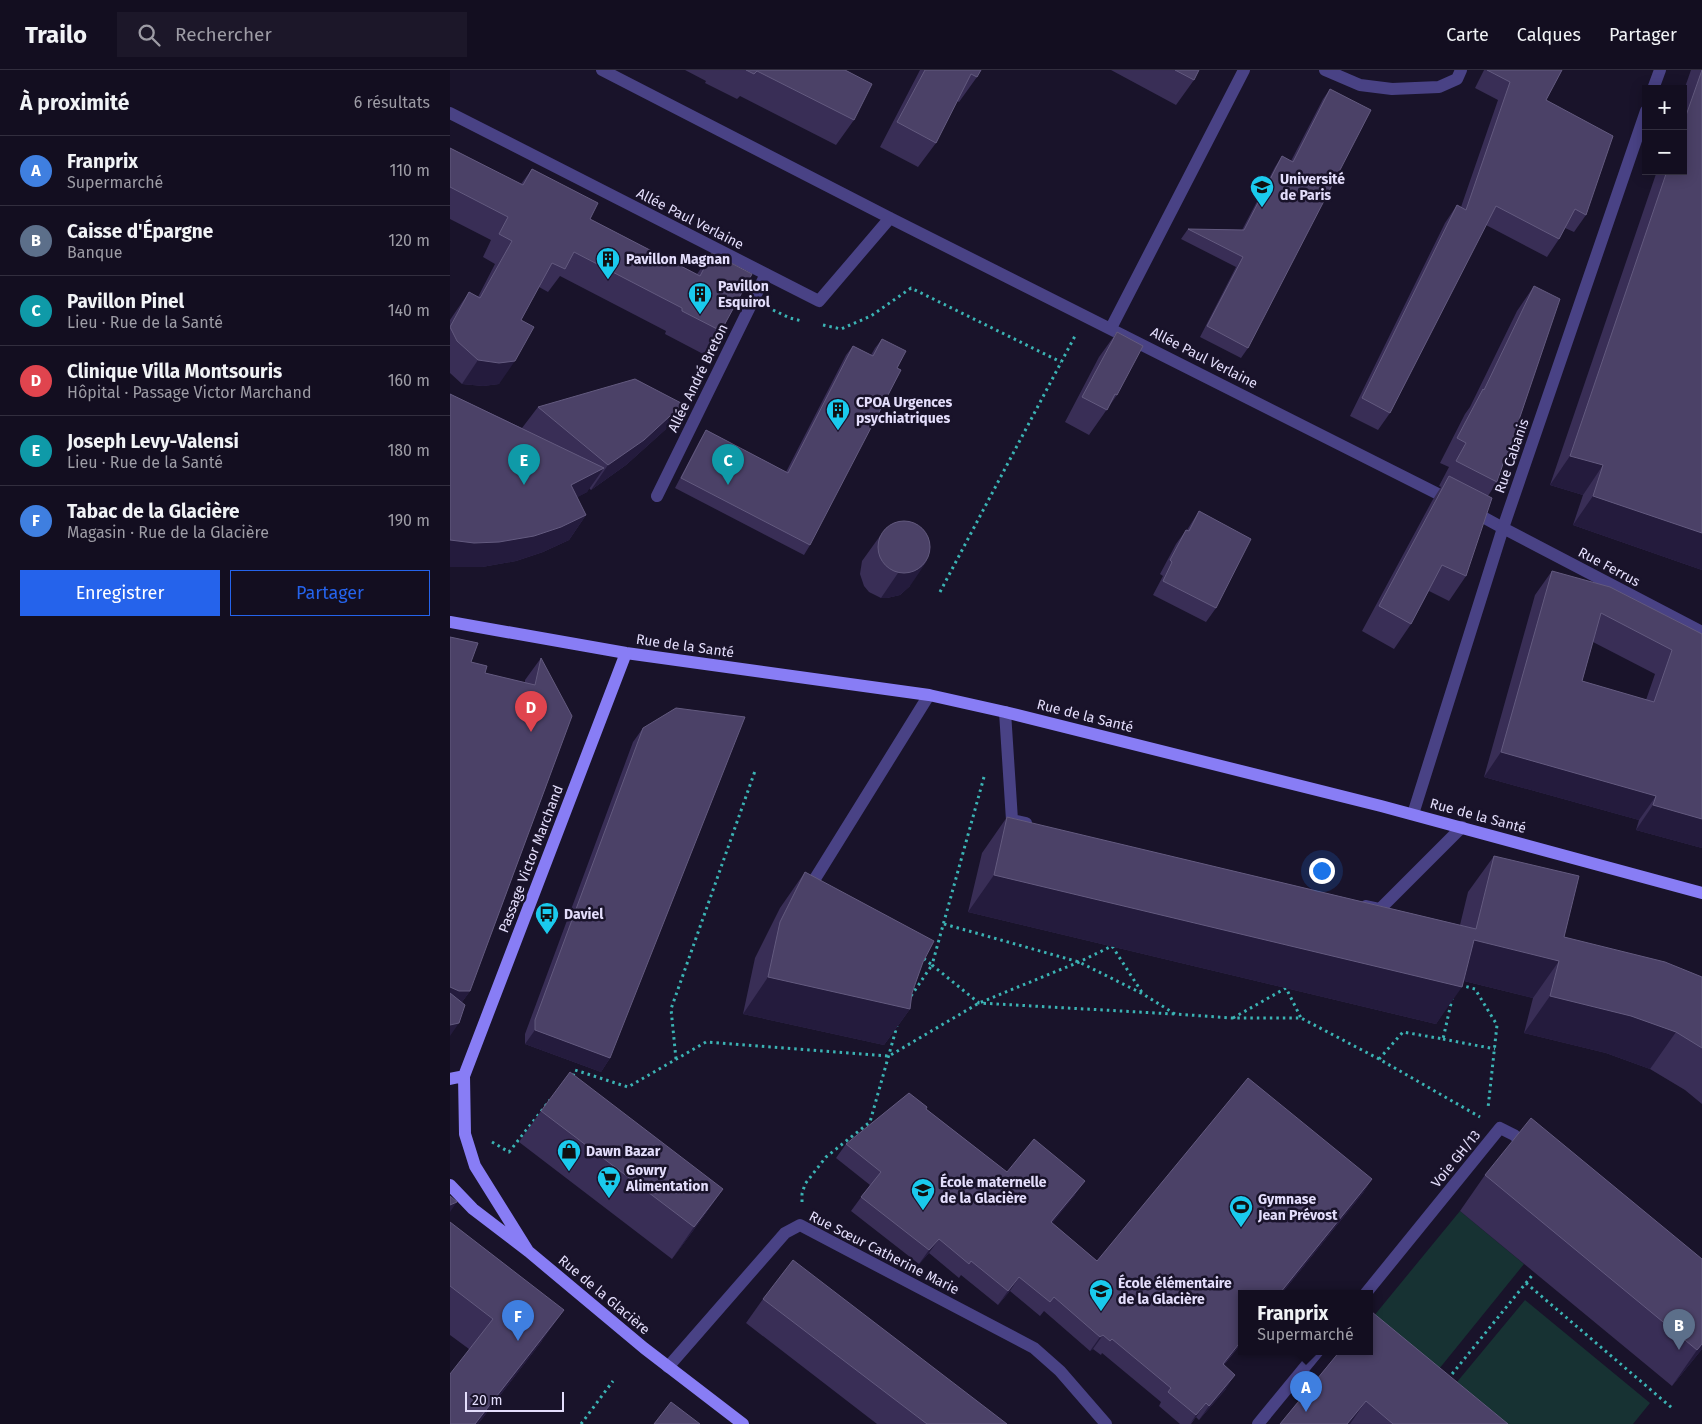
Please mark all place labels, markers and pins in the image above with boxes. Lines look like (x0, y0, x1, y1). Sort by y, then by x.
place label: Université de Paris (1280, 171, 1345, 204)
school or university icon: Université de Paris (1249, 174, 1275, 208)
building icon: Pavillon Magnan (595, 246, 621, 280)
place label: Pavillon Magnan (626, 251, 730, 268)
place label: Pavillon Esquirol (718, 278, 771, 311)
building icon: Pavillon Esquirol (687, 281, 713, 315)
place label: CPOA Urgences psychiatriques (856, 394, 952, 427)
building icon: CPOA Urgences psychiatriques (825, 397, 851, 431)
pin: E (508, 444, 540, 485)
pin: C (712, 444, 744, 485)
pin: D (515, 691, 547, 732)
bus stop icon: Daviel (534, 901, 560, 935)
place label: Daviel (564, 906, 604, 923)
shop icon: Dawn Bazar (556, 1138, 582, 1172)
place label: Dawn Bazar (586, 1143, 661, 1160)
place label: Gowry Alimentation (625, 1162, 709, 1195)
supermarket icon: Gowry Alimentation (596, 1165, 622, 1199)
place label: École maternelle de la Glacière (940, 1173, 1047, 1207)
school or university icon: École maternelle de la Glacière (910, 1177, 936, 1211)
place label: Gymnase Jean Prévost (1257, 1191, 1338, 1224)
sports icon: Gymnase Jean Prévost (1228, 1194, 1254, 1228)
place label: École élémentaire de la Glacière (1118, 1274, 1232, 1308)
school or university icon: École élémentaire de la Glacière (1088, 1278, 1114, 1312)
pin: F (502, 1300, 534, 1341)
pin: B (1663, 1309, 1695, 1350)
pin: A (1290, 1371, 1322, 1412)

